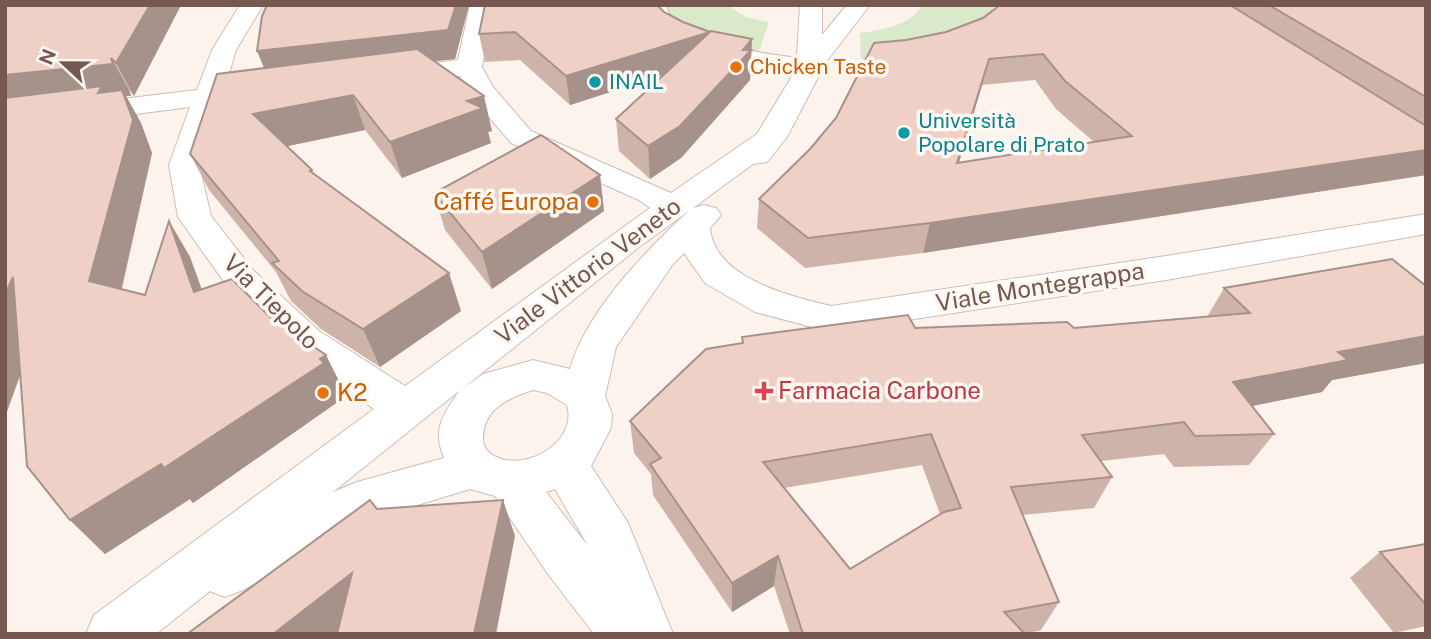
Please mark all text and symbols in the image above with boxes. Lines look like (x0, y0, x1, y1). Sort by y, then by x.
north arrow (28, 28, 98, 98)
text: N (34, 46, 60, 68)
place label: Chicken Taste (750, 54, 886, 79)
marker: Chicken Taste (728, 59, 744, 75)
place label: INAIL (609, 69, 664, 94)
marker: INAIL (587, 74, 603, 90)
place label: Università Popolare di Prato (918, 108, 1085, 157)
marker: Università Popolare di Prato (896, 125, 912, 141)
place label: Caffé Europa (433, 187, 579, 215)
street label: Viale Vittorio Veneto (489, 191, 686, 349)
marker: Caffé Europa (585, 194, 601, 210)
street label: Via Tiepolo (218, 248, 325, 355)
street label: Viale Montegrappa (934, 256, 1146, 316)
place label: Farmacia Carbone (778, 376, 981, 404)
place label: K2 (337, 378, 368, 406)
marker: Farmacia Carbone (756, 383, 772, 399)
marker: K2 (315, 385, 331, 401)

